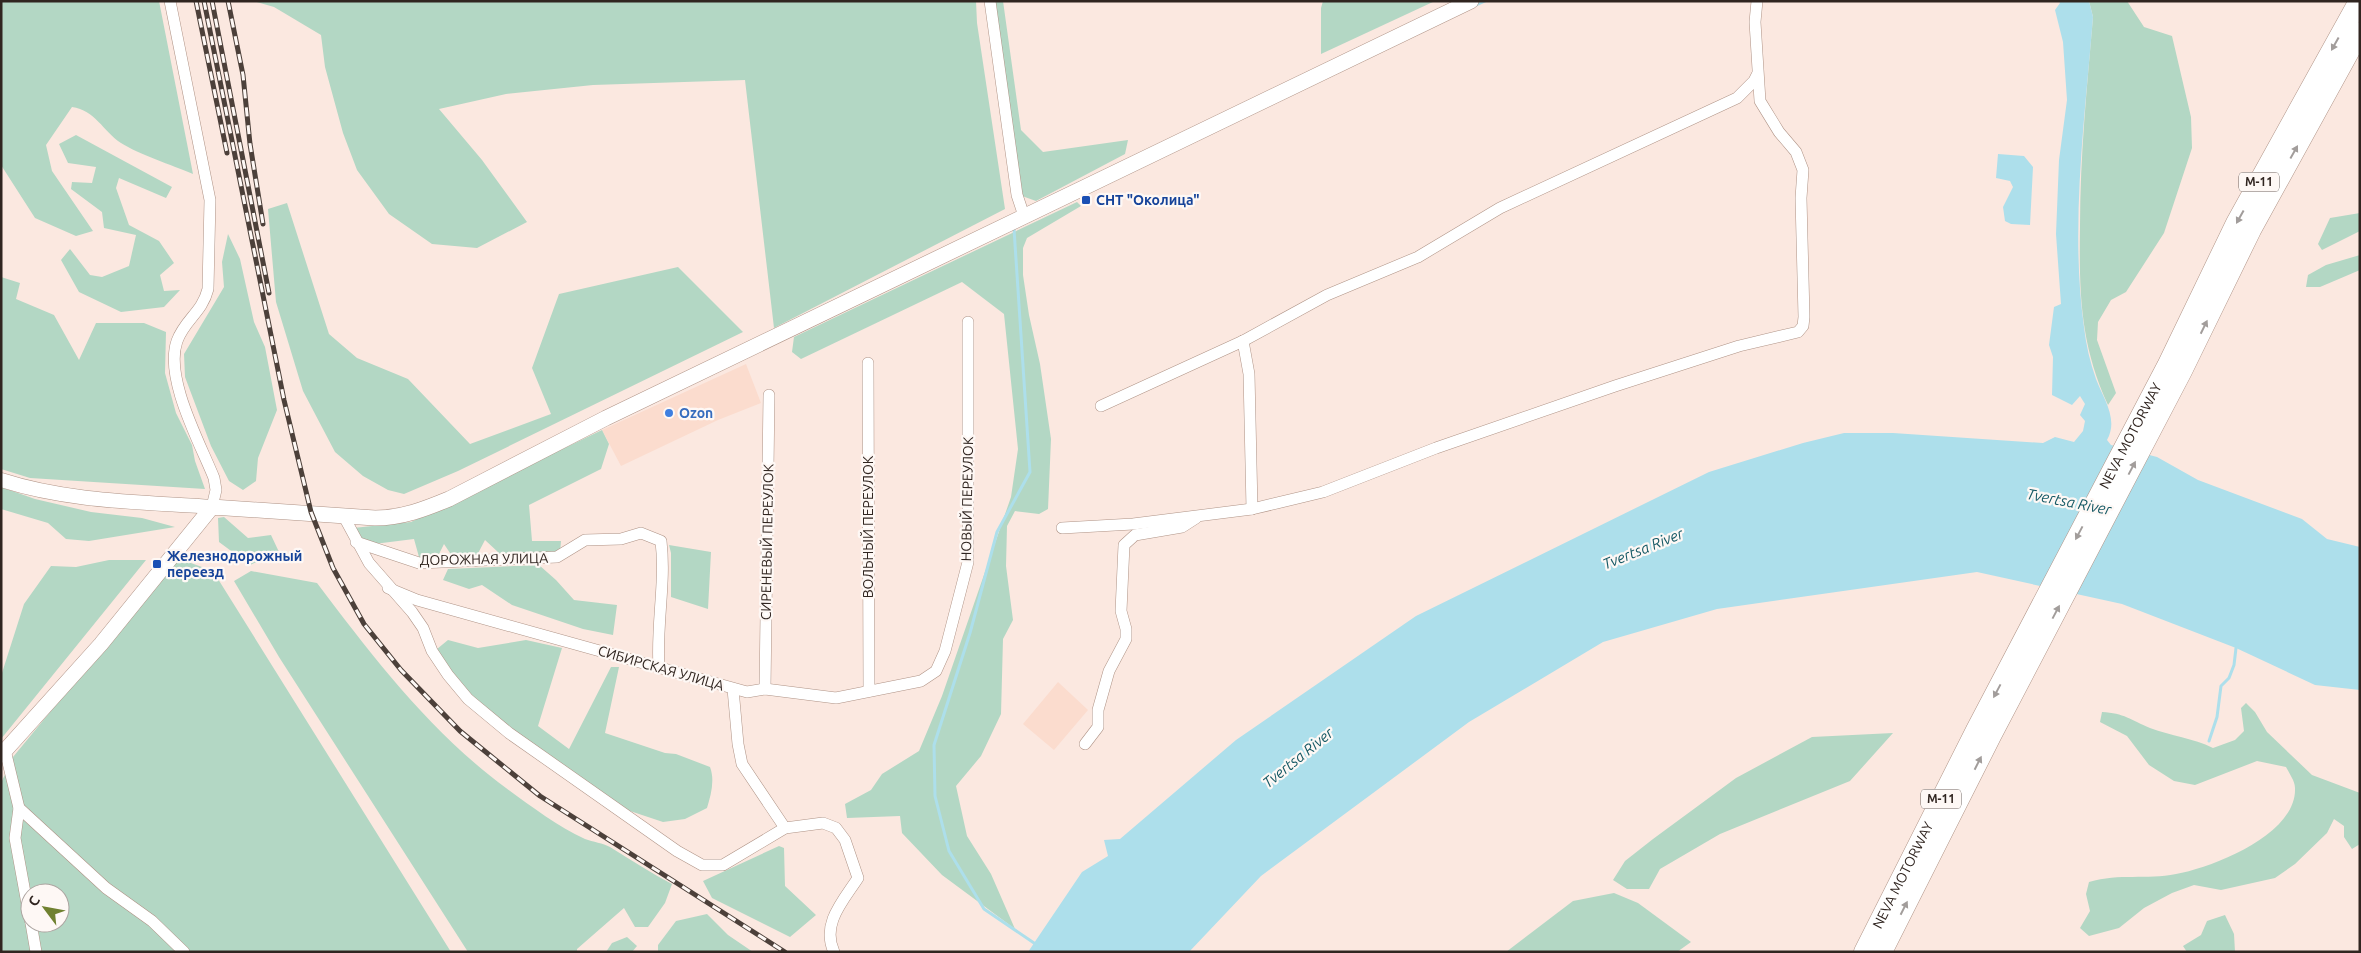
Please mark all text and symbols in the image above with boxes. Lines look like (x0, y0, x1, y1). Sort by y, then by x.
one-way arrow (2331, 37, 2340, 51)
one-way arrow (2290, 144, 2298, 159)
road number: М-11 (2239, 172, 2279, 192)
place label: СНТ "Околица" (1096, 192, 1199, 208)
marker: СНТ "Околица" (1080, 194, 1092, 206)
one-way arrow (2235, 210, 2244, 223)
one-way arrow (2200, 320, 2208, 335)
street label: NEVA MOTORWAY (2096, 380, 2165, 491)
place label: Ozon (679, 405, 713, 421)
marker: Ozon (663, 407, 675, 419)
street label: НОВЫЙ ПЕРЕУЛОК (957, 436, 976, 561)
street label: ВОЛЬНЫЙ ПЕРЕУЛОК (859, 455, 876, 598)
one-way arrow (2128, 460, 2136, 475)
street label: СИРЕНЕВЫЙ ПЕРЕУЛОК (757, 463, 776, 620)
water label: Tvertsa River (2025, 485, 2114, 518)
water label: Tvertsa River (1600, 524, 1687, 572)
one-way arrow (2075, 526, 2083, 540)
place label: Железнодорожный переезд (167, 548, 302, 580)
street label: ДОРОЖНАЯ УЛИЦА (420, 550, 548, 568)
marker: Железнодорожный переезд (151, 558, 163, 570)
one-way arrow (2052, 604, 2060, 619)
street label: СИБИРСКАЯ УЛИЦА (596, 642, 726, 694)
one-way arrow (1993, 684, 2001, 698)
water label: Tvertsa River (1259, 723, 1337, 791)
one-way arrow (1974, 756, 1982, 770)
road number: М-11 (1921, 790, 1961, 809)
street label: NEVA MOTORWAY (1869, 819, 1936, 931)
north arrow (20, 883, 70, 933)
text: С (25, 893, 43, 909)
one-way arrow (1900, 901, 1908, 915)

